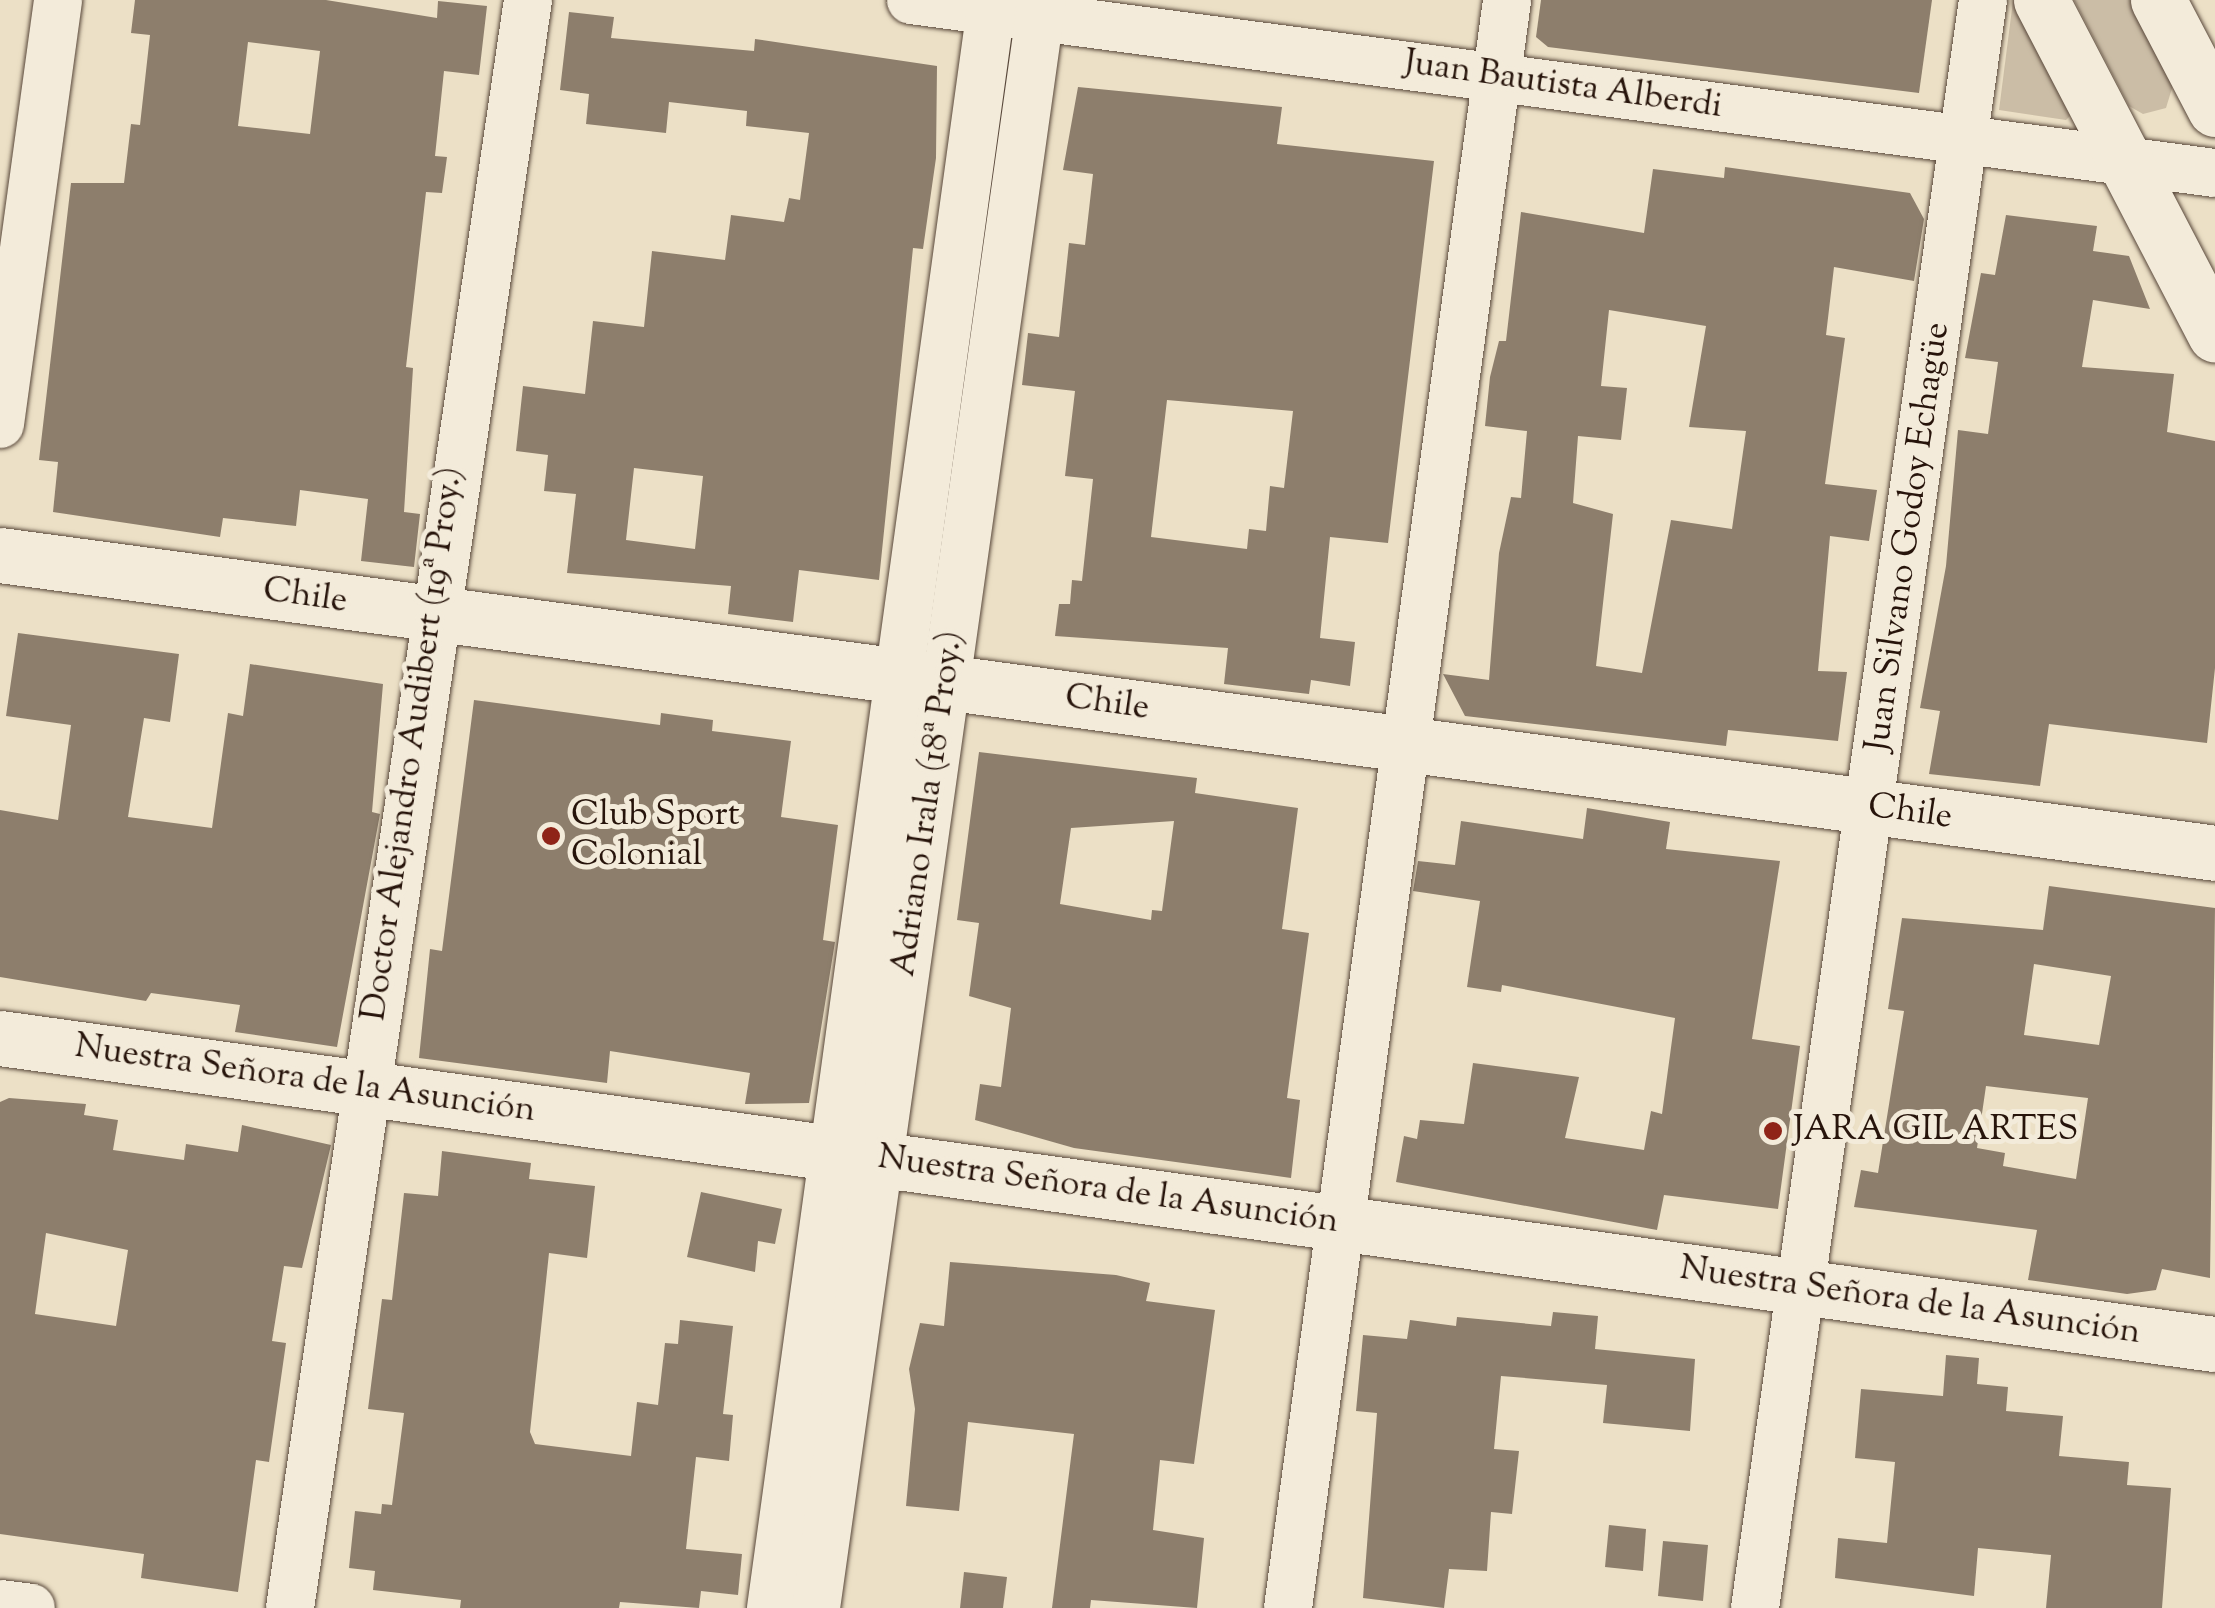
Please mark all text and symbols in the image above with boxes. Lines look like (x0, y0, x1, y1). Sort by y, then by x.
street label: Juan Bautista Alberdi (1401, 43, 1725, 129)
street label: Juan Silvano Godoy Echagüe (1858, 320, 1960, 754)
street label: Doctor Alejandro Audibert (19ª Proy.) (354, 464, 474, 1024)
street label: Chile (260, 570, 350, 624)
street label: Adriano Irala (18ª Proy.) (884, 629, 974, 979)
street label: Chile (1062, 677, 1152, 731)
street label: Chile (1865, 786, 1955, 840)
place label: Club Sport Colonial (571, 795, 740, 877)
marker: Club Sport Colonial (540, 825, 562, 847)
street label: Nuestra Señora de la Asunción (72, 1027, 538, 1133)
place label: JARA GIL ARTES (1793, 1110, 2078, 1152)
marker: JARA GIL ARTES (1762, 1120, 1784, 1142)
street label: Nuestra Señora de la Asunción (875, 1138, 1341, 1244)
street label: Nuestra Señora de la Asunción (1677, 1249, 2143, 1355)

